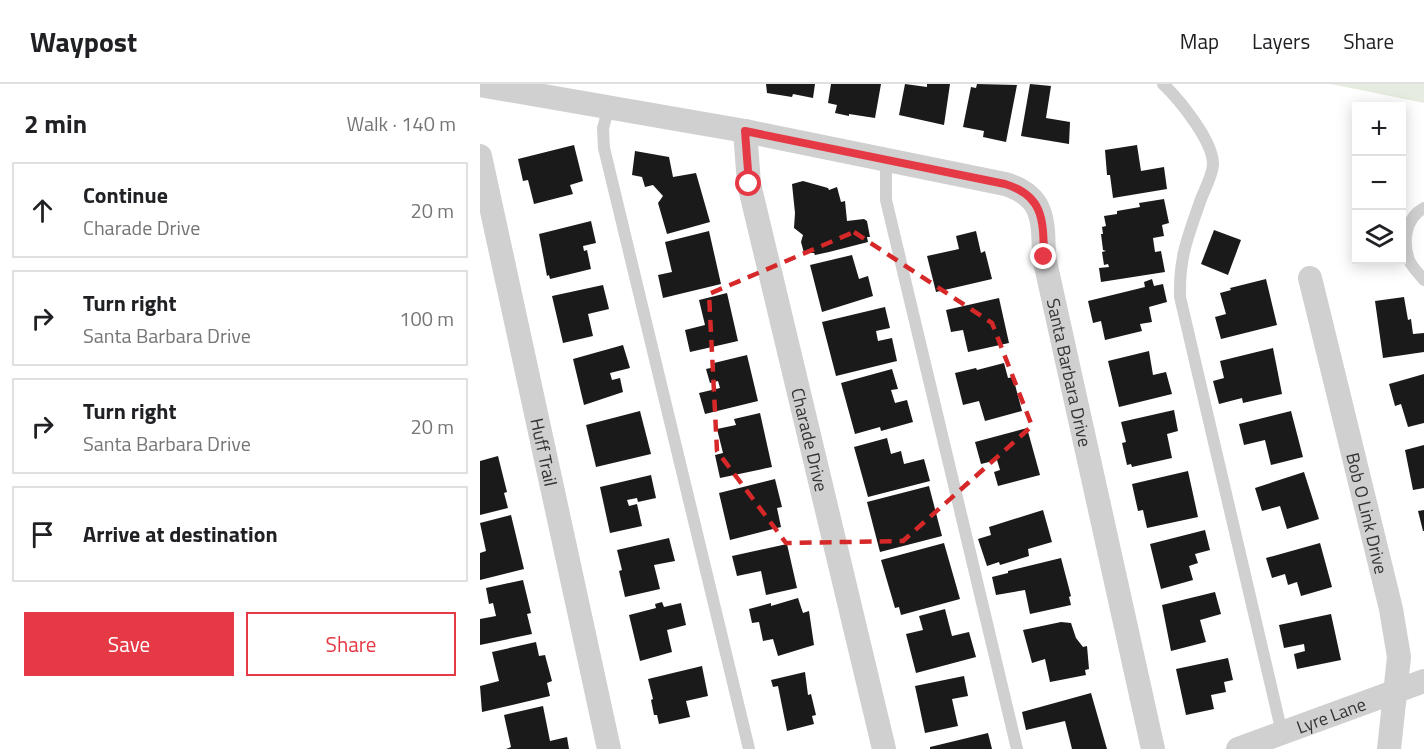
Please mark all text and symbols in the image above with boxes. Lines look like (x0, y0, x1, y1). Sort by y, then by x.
text: Waypost (30, 20, 137, 63)
text: Map (1180, 25, 1219, 57)
text: Layers (1252, 25, 1310, 57)
text: Share (1343, 25, 1394, 57)
map controls (1352, 102, 1406, 264)
button: + (1352, 102, 1406, 156)
text: 2 min (24, 104, 87, 143)
text: Walk · 140 m (347, 108, 456, 139)
button: − (1352, 156, 1406, 210)
route start (735, 170, 761, 196)
text: Continue (83, 178, 168, 212)
icon: ahead (26, 194, 59, 227)
text: 20 m (410, 195, 454, 226)
button: layers (1352, 210, 1406, 264)
text: Charade Drive (83, 212, 200, 243)
route end (1030, 243, 1056, 269)
text: Turn right (83, 286, 177, 320)
street label: Santa Barbara Drive (1040, 296, 1099, 449)
icon: right (26, 302, 59, 335)
text: 100 m (399, 303, 454, 334)
text: Santa Barbara Drive (83, 320, 251, 351)
street label: Charade Drive (785, 385, 836, 494)
text: Turn right (83, 394, 177, 428)
icon: right (26, 410, 59, 443)
text: 20 m (410, 411, 454, 442)
street label: Huff Trail (524, 416, 565, 489)
text: Santa Barbara Drive (83, 428, 251, 459)
street label: Bob O Link Drive (1340, 450, 1395, 577)
text: Arrive at destination (83, 517, 278, 551)
icon: arrive (26, 518, 59, 551)
button: Save (24, 612, 234, 676)
button: Share (246, 612, 456, 676)
street label: Lyre Lane (1293, 690, 1369, 740)

